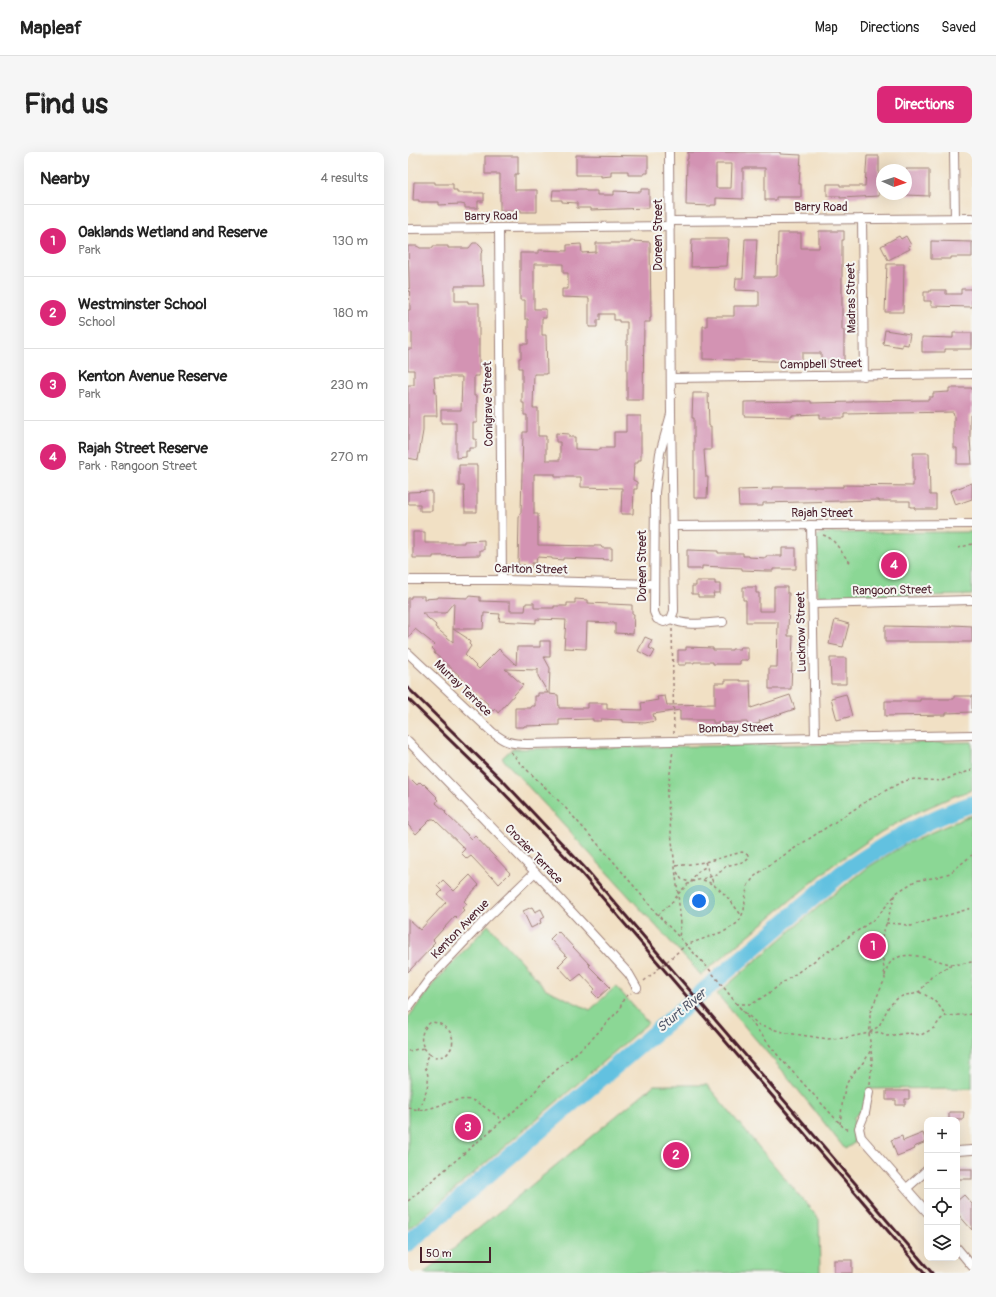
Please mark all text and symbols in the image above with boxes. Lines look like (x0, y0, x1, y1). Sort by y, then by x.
text: Mapleaf (20, 16, 82, 40)
text: Map (815, 19, 838, 36)
text: Directions (860, 19, 919, 36)
text: Saved (941, 19, 976, 36)
button: Directions (877, 86, 972, 123)
text: Find us (24, 87, 108, 122)
north arrow (876, 164, 912, 200)
text: Nearby (40, 168, 89, 189)
text: 4 results (321, 170, 368, 186)
street label: Doreen Street (651, 199, 666, 271)
street label: Barry Road (794, 200, 848, 215)
street label: Barry Road (464, 209, 518, 224)
text: Oaklands Wetland and Reserve (78, 223, 267, 242)
text: 1 (50, 233, 56, 249)
text: 130 m (332, 233, 368, 249)
text: Park (78, 242, 101, 258)
street label: Madras Street (843, 262, 860, 333)
text: Westminster School (78, 295, 207, 314)
text: 2 (49, 305, 57, 321)
text: 180 m (333, 305, 368, 321)
text: School (78, 314, 115, 330)
street label: Campbell Street (780, 356, 862, 373)
street label: Conigrave Street (480, 361, 497, 447)
text: Kenton Avenue Reserve (78, 367, 227, 386)
text: 3 (49, 377, 57, 393)
text: 230 m (331, 377, 368, 393)
text: Park (78, 386, 101, 402)
text: Rajah Street Reserve (78, 439, 208, 458)
text: 4 (49, 449, 57, 465)
text: 270 m (331, 449, 368, 465)
text: Park · Rangoon Street (78, 458, 197, 474)
street label: Rajah Street (791, 506, 853, 521)
street label: Doreen Street (635, 530, 650, 602)
pin: 4 (881, 550, 907, 580)
street label: Carlton Street (494, 561, 568, 578)
street label: Rangoon Street (852, 582, 932, 599)
street label: Lucknow Street (793, 591, 810, 672)
street label: Murray Terrace (431, 657, 495, 720)
street label: Bombay Street (698, 720, 774, 737)
street label: Crozier Terrace (501, 821, 566, 887)
your location (689, 891, 709, 911)
street label: Kenton Avenue (428, 896, 493, 962)
pin: 1 (860, 931, 886, 961)
water label: Sturt River (654, 984, 711, 1036)
pin: 3 (455, 1112, 481, 1142)
map controls (924, 1117, 960, 1261)
button: + (924, 1117, 960, 1153)
pin: 2 (663, 1140, 689, 1170)
button: − (924, 1153, 960, 1189)
button: locate (924, 1189, 960, 1225)
button: layers (924, 1225, 960, 1261)
scale bar (420, 1245, 491, 1264)
text: 50 m (426, 1247, 452, 1260)

